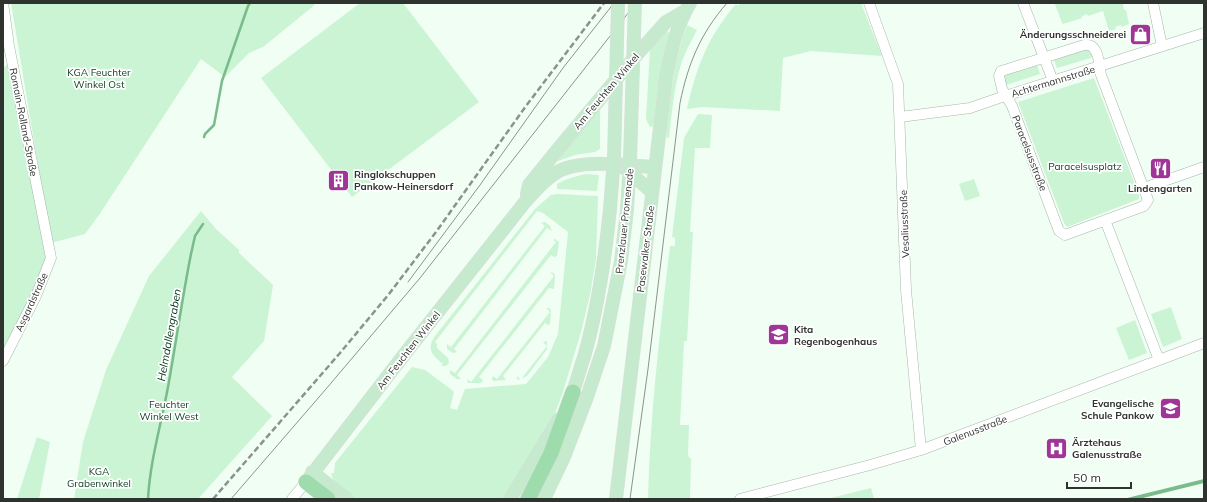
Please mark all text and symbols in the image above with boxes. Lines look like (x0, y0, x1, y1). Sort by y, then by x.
shop icon: Änderungsschneiderei (1128, 21, 1154, 47)
place label: Änderungsschneiderei (1020, 28, 1126, 41)
street label: Am Feuchten Winkel (571, 50, 642, 132)
street label: Achtermannstraße (1010, 63, 1097, 100)
park label: KGA Feuchter Winkel Ost (67, 66, 131, 91)
street label: Romain-Rolland-Straße (7, 67, 40, 177)
street label: Paracelsusstraße (1009, 114, 1050, 193)
restaurant icon: Lindengarten (1147, 155, 1173, 181)
park label: Paracelsusplatz (1048, 160, 1122, 173)
building icon: Ringlokschuppen Pankow-Heinersdorf (325, 167, 351, 193)
place label: Ringlokschuppen Pankow-Heinersdorf (354, 168, 453, 193)
street label: Prenzlauer Promenade (613, 168, 636, 274)
place label: Lindengarten (1128, 182, 1192, 195)
street label: Vesaliusstraße (897, 190, 912, 258)
street label: Pasewalker Straße (634, 205, 657, 293)
street label: Asgardstraße (12, 271, 51, 334)
water label: Helmdallengraben (154, 288, 184, 382)
street label: Am Feuchten Winkel (374, 309, 443, 392)
school or university icon: Kita Regenbogenhaus (765, 322, 791, 348)
place label: Kita Regenbogenhaus (794, 323, 877, 348)
school or university icon: Evangelische Schule Pankow (1157, 396, 1183, 422)
place label: Evangelische Schule Pankow (1081, 397, 1155, 422)
park label: Feuchter Winkel West (139, 398, 199, 423)
street label: Galenusstraße (941, 412, 1009, 449)
hospital icon: Ärztehaus Galenusstraße (1044, 435, 1070, 461)
place label: Ärztehaus Galenusstraße (1072, 436, 1142, 461)
scale bar (1067, 464, 1131, 490)
park label: KGA Grabenwinkel (67, 465, 131, 490)
text: 50 m (1073, 470, 1101, 485)

